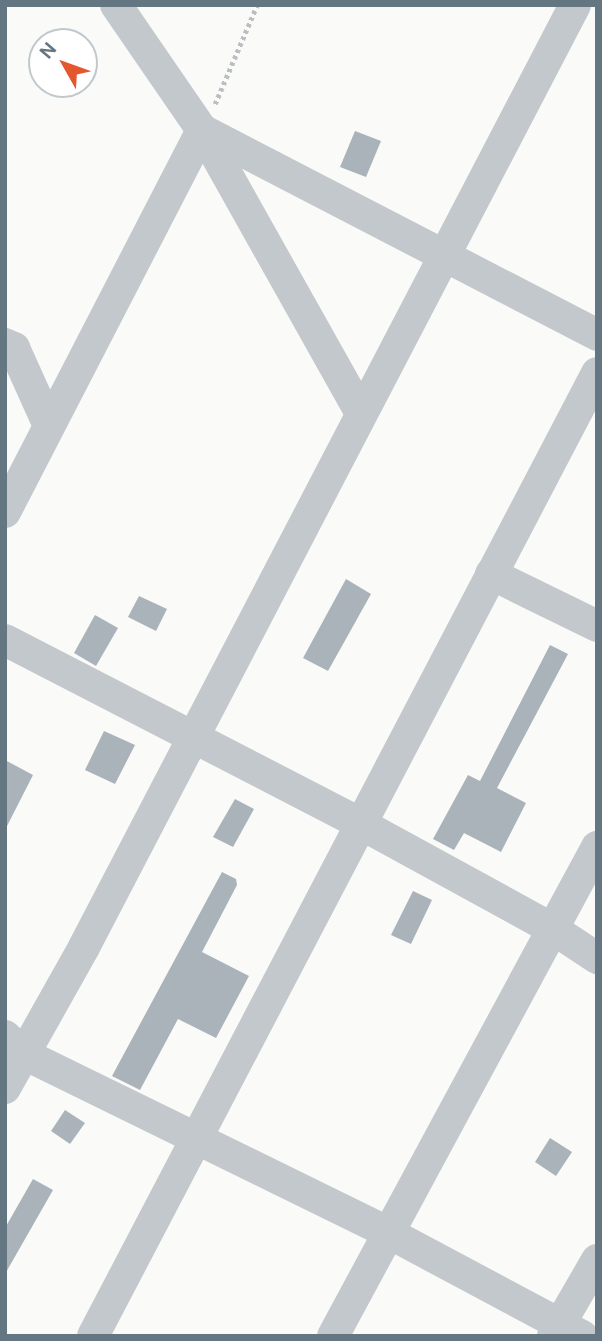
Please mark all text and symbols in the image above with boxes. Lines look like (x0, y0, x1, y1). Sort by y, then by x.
north arrow (28, 28, 98, 98)
text: N (34, 37, 62, 64)

